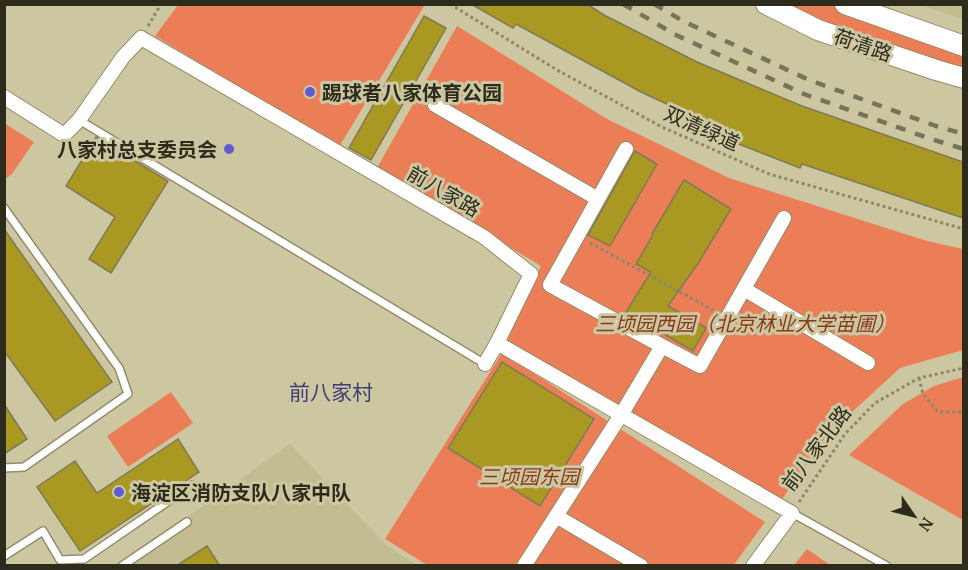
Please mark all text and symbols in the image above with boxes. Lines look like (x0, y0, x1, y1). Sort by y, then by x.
street label: 荷清路 (830, 22, 896, 68)
place label: 踢球者八家体育公园 (322, 79, 502, 106)
marker: 踢球者八家体育公园 (303, 85, 317, 99)
street label: 双清绿道 (660, 99, 744, 157)
place label: 八家村总支委员会 (57, 136, 217, 163)
marker: 八家村总支委员会 (222, 142, 236, 156)
street label: 前八家路 (403, 159, 485, 223)
park label: 三顷园西园（北京林业大学苗圃） (595, 310, 895, 337)
district label: 前八家村 (289, 378, 373, 406)
street label: 前八家北路 (775, 400, 857, 496)
park label: 三顷园东园 (479, 463, 582, 490)
place label: 海淀区消防支队八家中队 (131, 479, 351, 506)
marker: 海淀区消防支队八家中队 (112, 485, 126, 499)
north arrow (884, 486, 944, 546)
text: N (914, 513, 939, 536)

